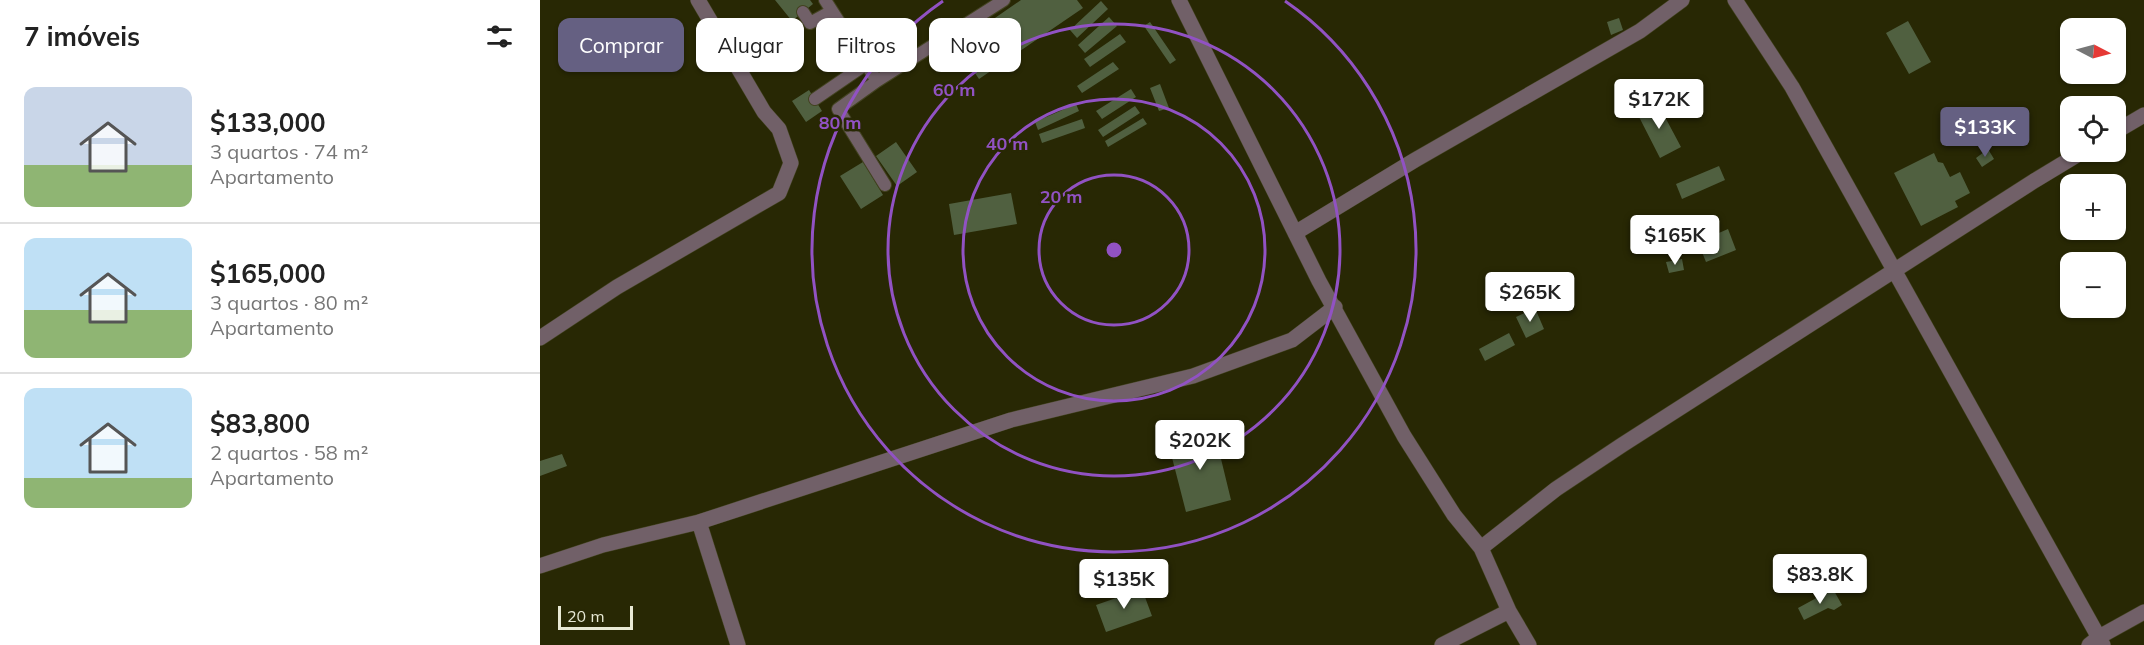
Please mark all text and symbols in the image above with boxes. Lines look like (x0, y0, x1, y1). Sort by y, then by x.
chip: Comprar (558, 18, 684, 72)
chip: Alugar (696, 18, 804, 72)
chip: Filtros (816, 18, 917, 72)
chip: Novo (929, 18, 1021, 72)
north arrow (2060, 18, 2126, 84)
map controls (2060, 18, 2126, 318)
text: 7 imóveis (24, 20, 140, 53)
icon: filters (483, 20, 516, 53)
text: 60 m (933, 78, 975, 101)
pin: $172K (1617, 79, 1701, 130)
text: $172K (1628, 86, 1690, 111)
button: locate (2060, 96, 2126, 162)
text: $133,000 (210, 106, 326, 139)
pin: $133K (1943, 107, 2027, 158)
icon: home (72, 111, 144, 183)
text: 80 m (819, 111, 861, 134)
text: $133K (1954, 114, 2016, 139)
text: 40 m (986, 132, 1028, 155)
text: 3 quartos · 74 m² (210, 139, 368, 164)
text: Apartamento (210, 164, 334, 189)
button: + (2060, 174, 2126, 240)
text: 20 m (1040, 185, 1082, 208)
pin: $165K (1633, 215, 1717, 266)
text: $165K (1644, 222, 1706, 247)
centre of rings (1104, 240, 1124, 260)
button: − (2060, 252, 2126, 318)
text: $165,000 (210, 257, 326, 290)
icon: home (72, 262, 144, 334)
pin: $265K (1488, 272, 1572, 323)
text: $265K (1499, 279, 1561, 304)
text: 3 quartos · 80 m² (210, 290, 368, 315)
text: Apartamento (210, 315, 334, 340)
text: $83,800 (210, 407, 310, 440)
icon: home (72, 412, 144, 484)
pin: $202K (1158, 420, 1242, 471)
text: $202K (1169, 427, 1231, 452)
text: 2 quartos · 58 m² (210, 440, 368, 465)
text: Apartamento (210, 465, 334, 490)
pin: $83.8K (1771, 554, 1869, 605)
pin: $135K (1082, 559, 1166, 610)
text: $83.8K (1787, 561, 1853, 586)
text: $135K (1093, 566, 1155, 591)
scale bar (558, 603, 633, 630)
text: 20 m (567, 606, 604, 626)

